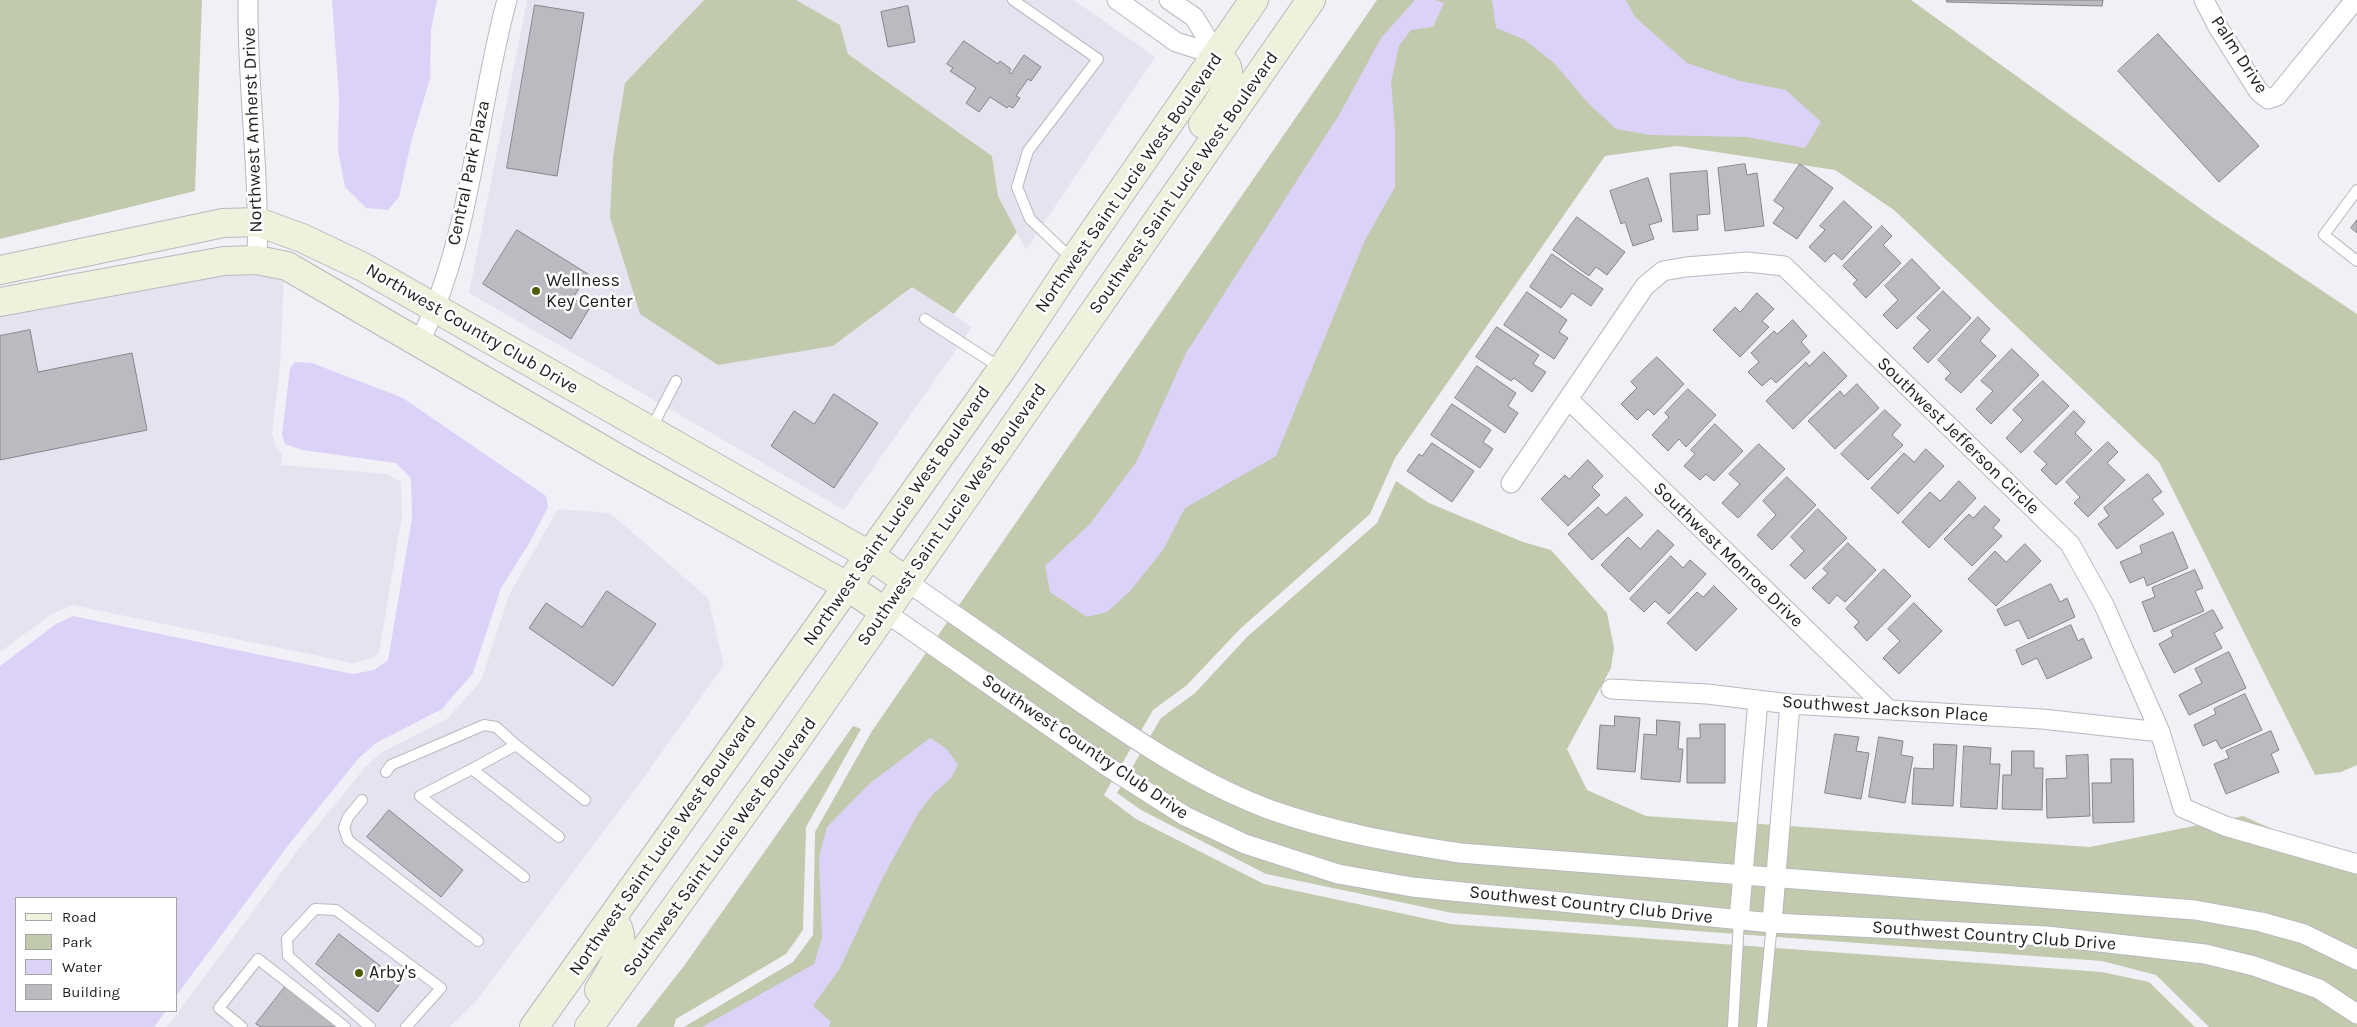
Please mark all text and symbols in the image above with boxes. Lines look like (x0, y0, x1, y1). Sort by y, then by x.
street label: Palm Drive (2206, 12, 2272, 98)
street label: Northwest Amherst Drive (239, 27, 267, 233)
street label: Southwest Saint Lucie West Boulevard (1085, 48, 1283, 318)
street label: Northwest Saint Lucie West Boulevard (1031, 49, 1227, 317)
street label: Central Park Plaza (443, 98, 495, 248)
street label: Northwest Country Club Drive (362, 259, 582, 399)
place label: Wellness Key Center (546, 270, 632, 312)
marker: Wellness Key Center (530, 285, 542, 297)
street label: Southwest Jefferson Circle (1872, 353, 2044, 519)
street label: Southwest Saint Lucie West Boulevard (853, 380, 1051, 650)
street label: Northwest Saint Lucie West Boulevard (799, 382, 995, 650)
street label: Southwest Monroe Drive (1649, 478, 1807, 632)
street label: Southwest Country Club Drive (978, 670, 1192, 824)
street label: Southwest Jackson Place (1781, 691, 1989, 727)
street label: Northwest Saint Lucie West Boulevard (565, 712, 761, 980)
street label: Southwest Saint Lucie West Boulevard (619, 713, 821, 981)
street label: Southwest Country Club Drive (1468, 881, 1714, 929)
legend (15, 897, 178, 1012)
text: Road (62, 908, 97, 926)
street label: Southwest Country Club Drive (1871, 917, 2117, 955)
text: Park (62, 933, 92, 951)
text: Water (62, 958, 102, 976)
place label: Arby's (369, 962, 417, 984)
marker: Arby's (353, 967, 365, 979)
text: Building (62, 983, 120, 1001)

